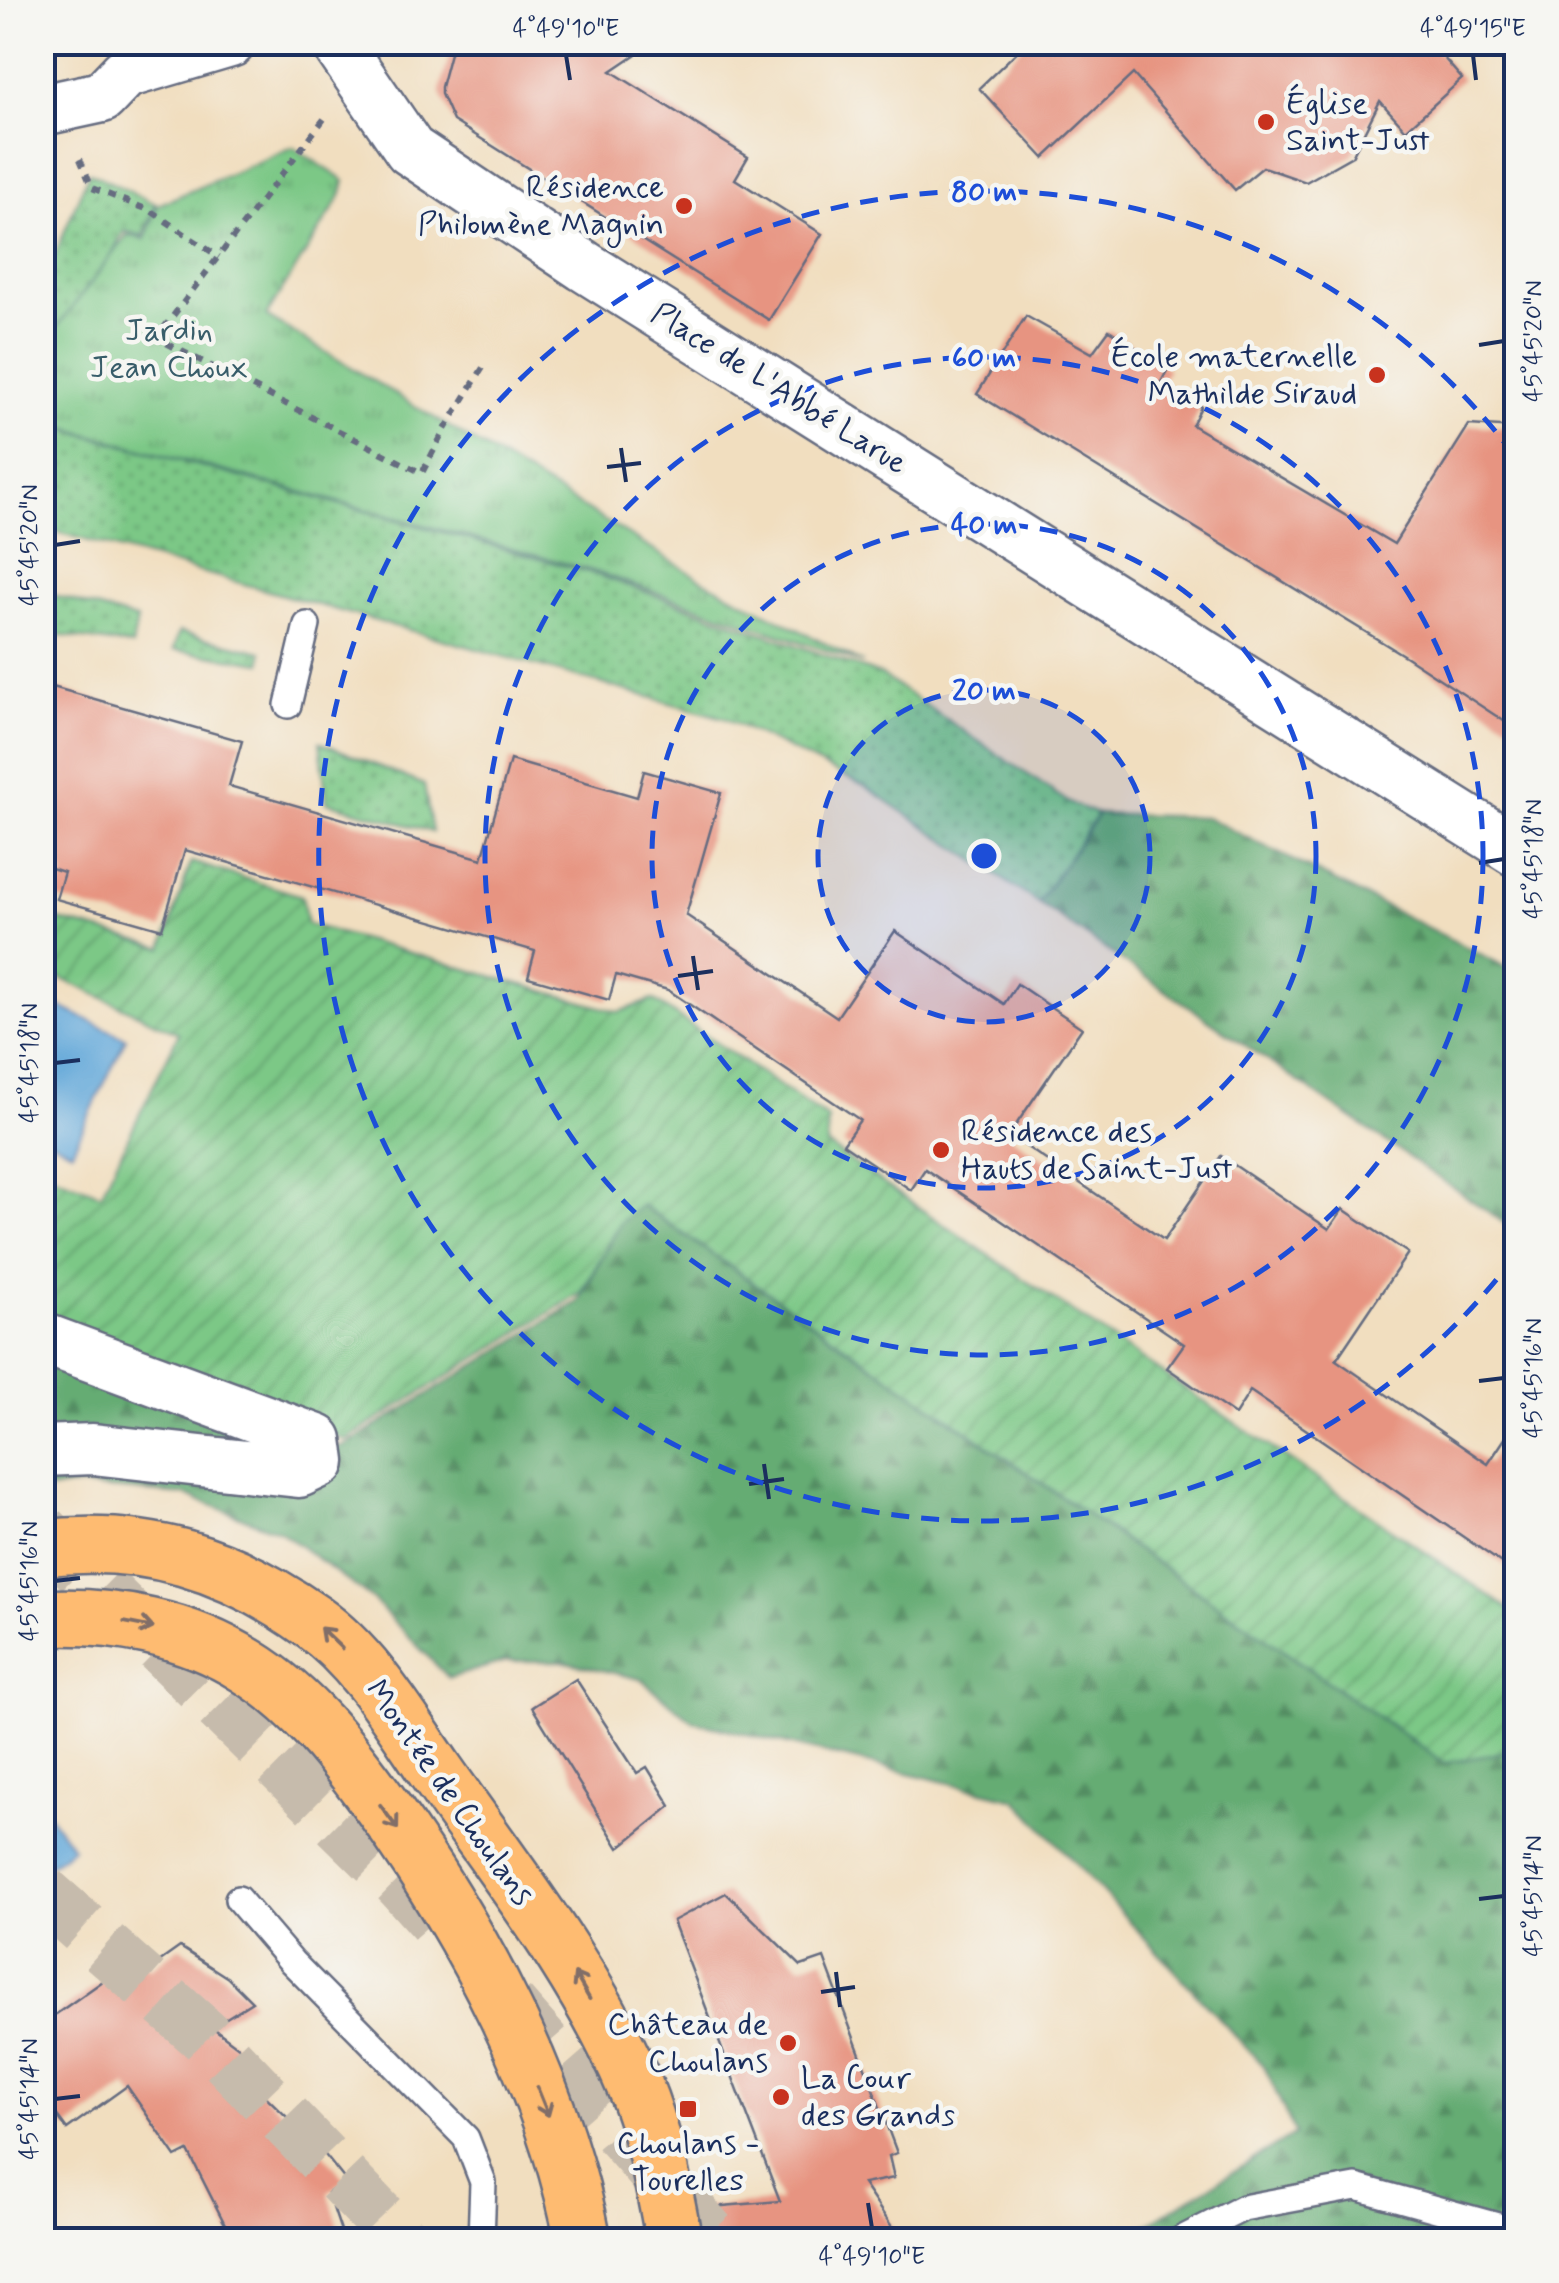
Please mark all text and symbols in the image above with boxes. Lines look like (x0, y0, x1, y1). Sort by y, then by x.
text: 4°49'10"E (513, 13, 619, 46)
text: 4°49'15"E (1420, 13, 1526, 46)
place label: Église Saint-Just (1286, 83, 1430, 162)
marker: Église Saint-Just (1255, 111, 1277, 133)
place label: Résidence Philomène Magnin (418, 167, 664, 248)
text: 80 m (951, 173, 1017, 212)
marker: Résidence Philomène Magnin (673, 195, 695, 217)
text: 45°45'20"N (1518, 280, 1551, 402)
street label: Place de L'Abbé Larue (643, 293, 915, 485)
park label: Jardin Jean Choux (90, 310, 248, 389)
place label: École maternelle Mathilde Siraud (1111, 336, 1357, 415)
text: 60 m (952, 339, 1016, 378)
marker: École maternelle Mathilde Siraud (1366, 364, 1388, 386)
text: 45°45'20"N (14, 484, 47, 606)
text: 40 m (951, 506, 1017, 545)
text: 20 m (952, 672, 1016, 711)
text: 45°45'18"N (1518, 799, 1551, 919)
centre of rings (966, 838, 1002, 874)
text: 45°45'18"N (14, 1003, 47, 1123)
place label: Résidence des Hauts de Saint-Just (961, 1111, 1233, 1190)
marker: Résidence des Hauts de Saint-Just (930, 1139, 952, 1161)
text: 45°45'16"N (1518, 1318, 1551, 1438)
text: 45°45'16"N (14, 1521, 47, 1641)
one-way arrow (123, 1616, 155, 1635)
one-way arrow (319, 1626, 343, 1650)
street label: Montée de Choulans (355, 1672, 543, 1914)
one-way arrow (378, 1803, 399, 1830)
text: 45°45'14"N (1518, 1835, 1551, 1957)
one-way arrow (572, 1972, 592, 2001)
place label: Château de Choulans (607, 2004, 768, 2083)
marker: Château de Choulans (777, 2032, 799, 2054)
text: 45°45'14"N (14, 2038, 47, 2160)
place label: La Cour des Grands (801, 2058, 955, 2137)
marker: La Cour des Grands (770, 2086, 792, 2108)
one-way arrow (535, 2087, 553, 2117)
marker: Choulans - Tourelles (677, 2098, 699, 2120)
place label: Choulans - Tourelles (617, 2123, 759, 2202)
text: 4°49'10"E (819, 2241, 925, 2274)

